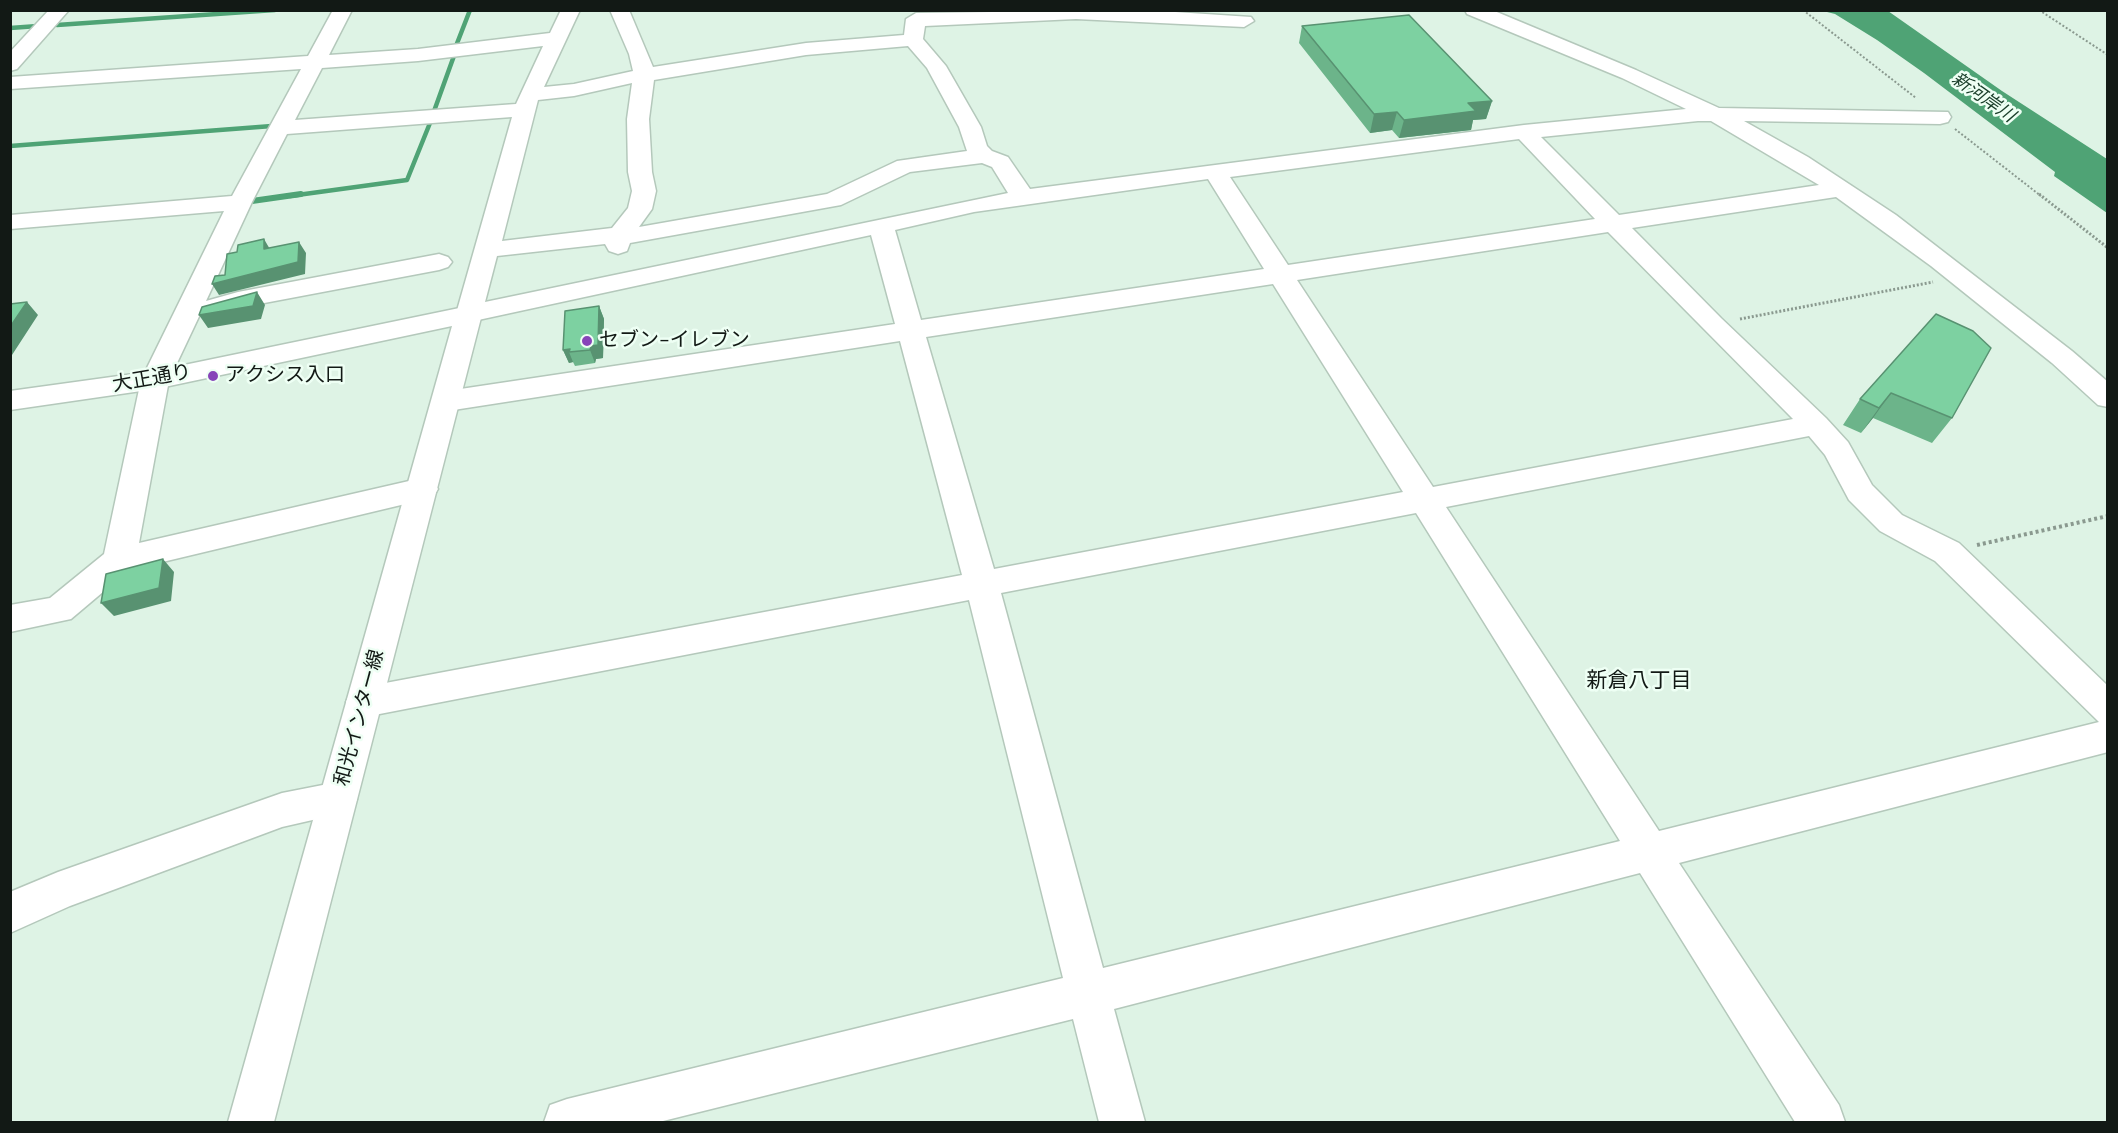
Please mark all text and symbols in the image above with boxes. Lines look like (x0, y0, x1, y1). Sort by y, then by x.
water label: 新河岸川 (1947, 69, 2019, 127)
place label: セブン-イレブン (599, 329, 750, 353)
marker: セブン-イレブン (580, 334, 594, 348)
street label: 大正通り (111, 360, 193, 398)
place label: アクシス入口 (225, 364, 345, 388)
marker: アクシス入口 (206, 369, 220, 383)
street label: 和光インター線 (330, 647, 390, 789)
district label: 新倉八丁目 (1587, 668, 1691, 694)

